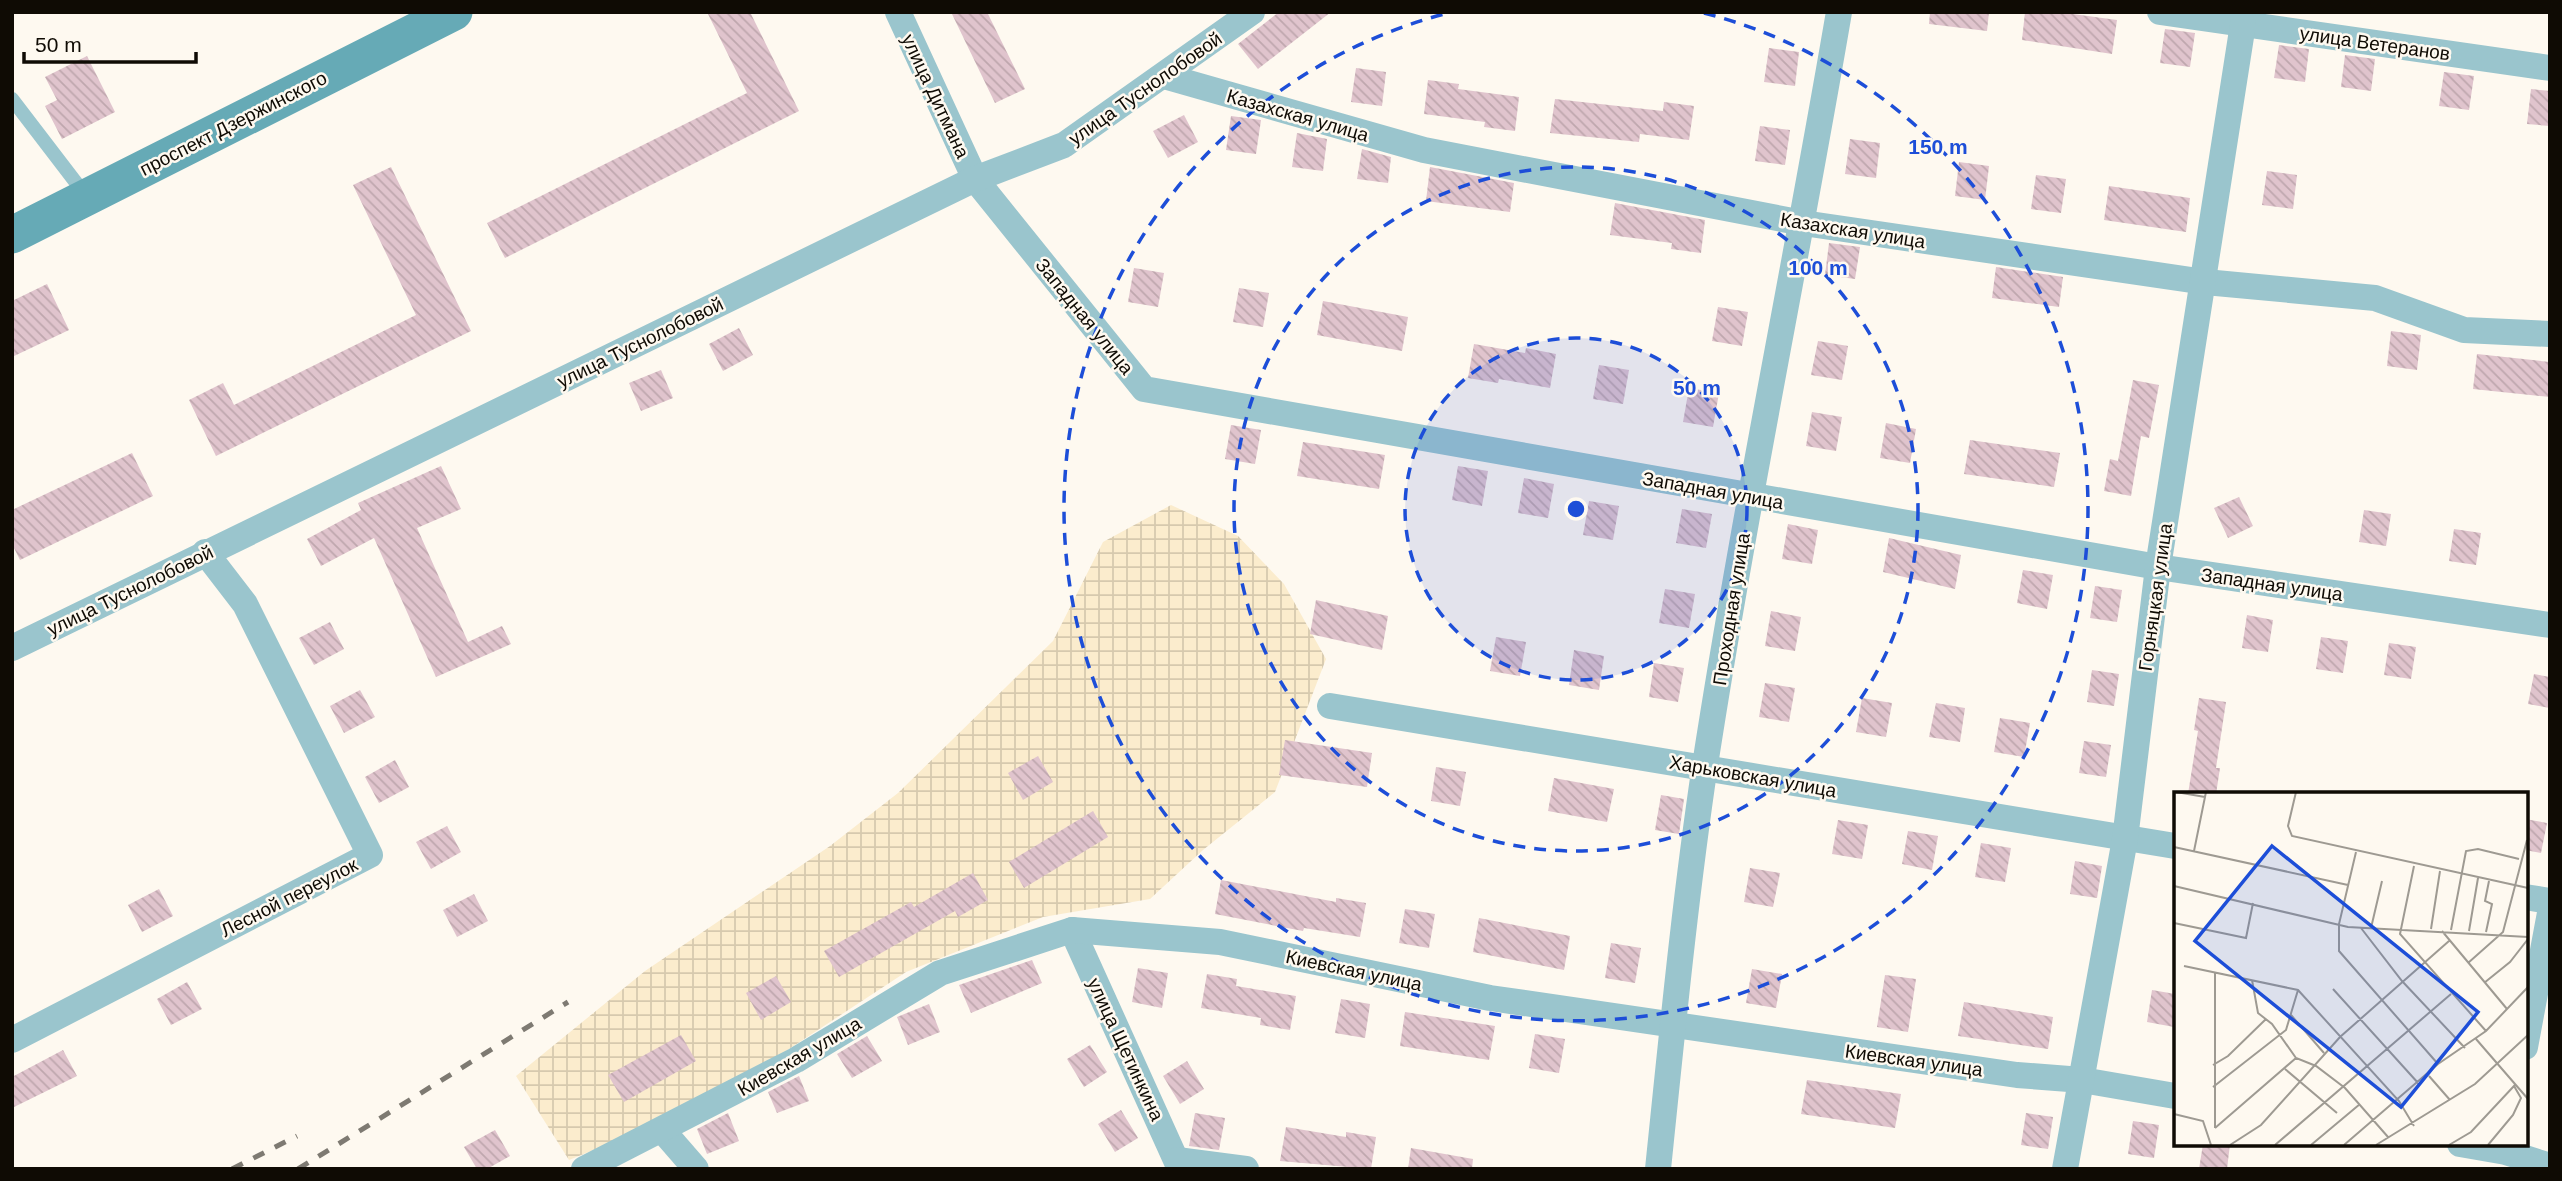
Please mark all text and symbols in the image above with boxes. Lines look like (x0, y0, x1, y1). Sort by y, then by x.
scale bar (24, 21, 196, 65)
street label: улица Ветеранов (2298, 23, 2451, 64)
street label: улица Туснолобовой (1065, 28, 1226, 149)
street label: улица Дитмана (898, 31, 974, 162)
text: 50 m (35, 33, 82, 56)
street label: проспект Дзержинского (136, 67, 330, 180)
street label: Казахская улица (1225, 85, 1372, 146)
text: 150 m (1908, 135, 1968, 158)
street label: Казахская улица (1779, 209, 1927, 252)
street label: Западная улица (1032, 254, 1138, 379)
text: 100 m (1788, 256, 1848, 279)
street label: улица Туснолобовой (554, 293, 727, 392)
text: 50 m (1673, 376, 1721, 399)
street label: Западная улица (1641, 468, 1785, 513)
centre of rings (1564, 497, 1588, 521)
street label: Горняцкая улица (2135, 521, 2176, 672)
street label: Проходная улица (1709, 531, 1754, 687)
street label: улица Туснолобовой (44, 541, 217, 640)
street label: Западная улица (2200, 564, 2345, 605)
street label: Харьковская улица (1668, 751, 1839, 802)
inset map (2174, 792, 2527, 1146)
street label: Лесной переулок (217, 854, 362, 941)
street label: Киевская улица (1284, 946, 1424, 995)
street label: улица Щетинкина (1083, 975, 1168, 1124)
street label: Киевская улица (734, 1012, 865, 1100)
street label: Киевская улица (1844, 1040, 1985, 1081)

